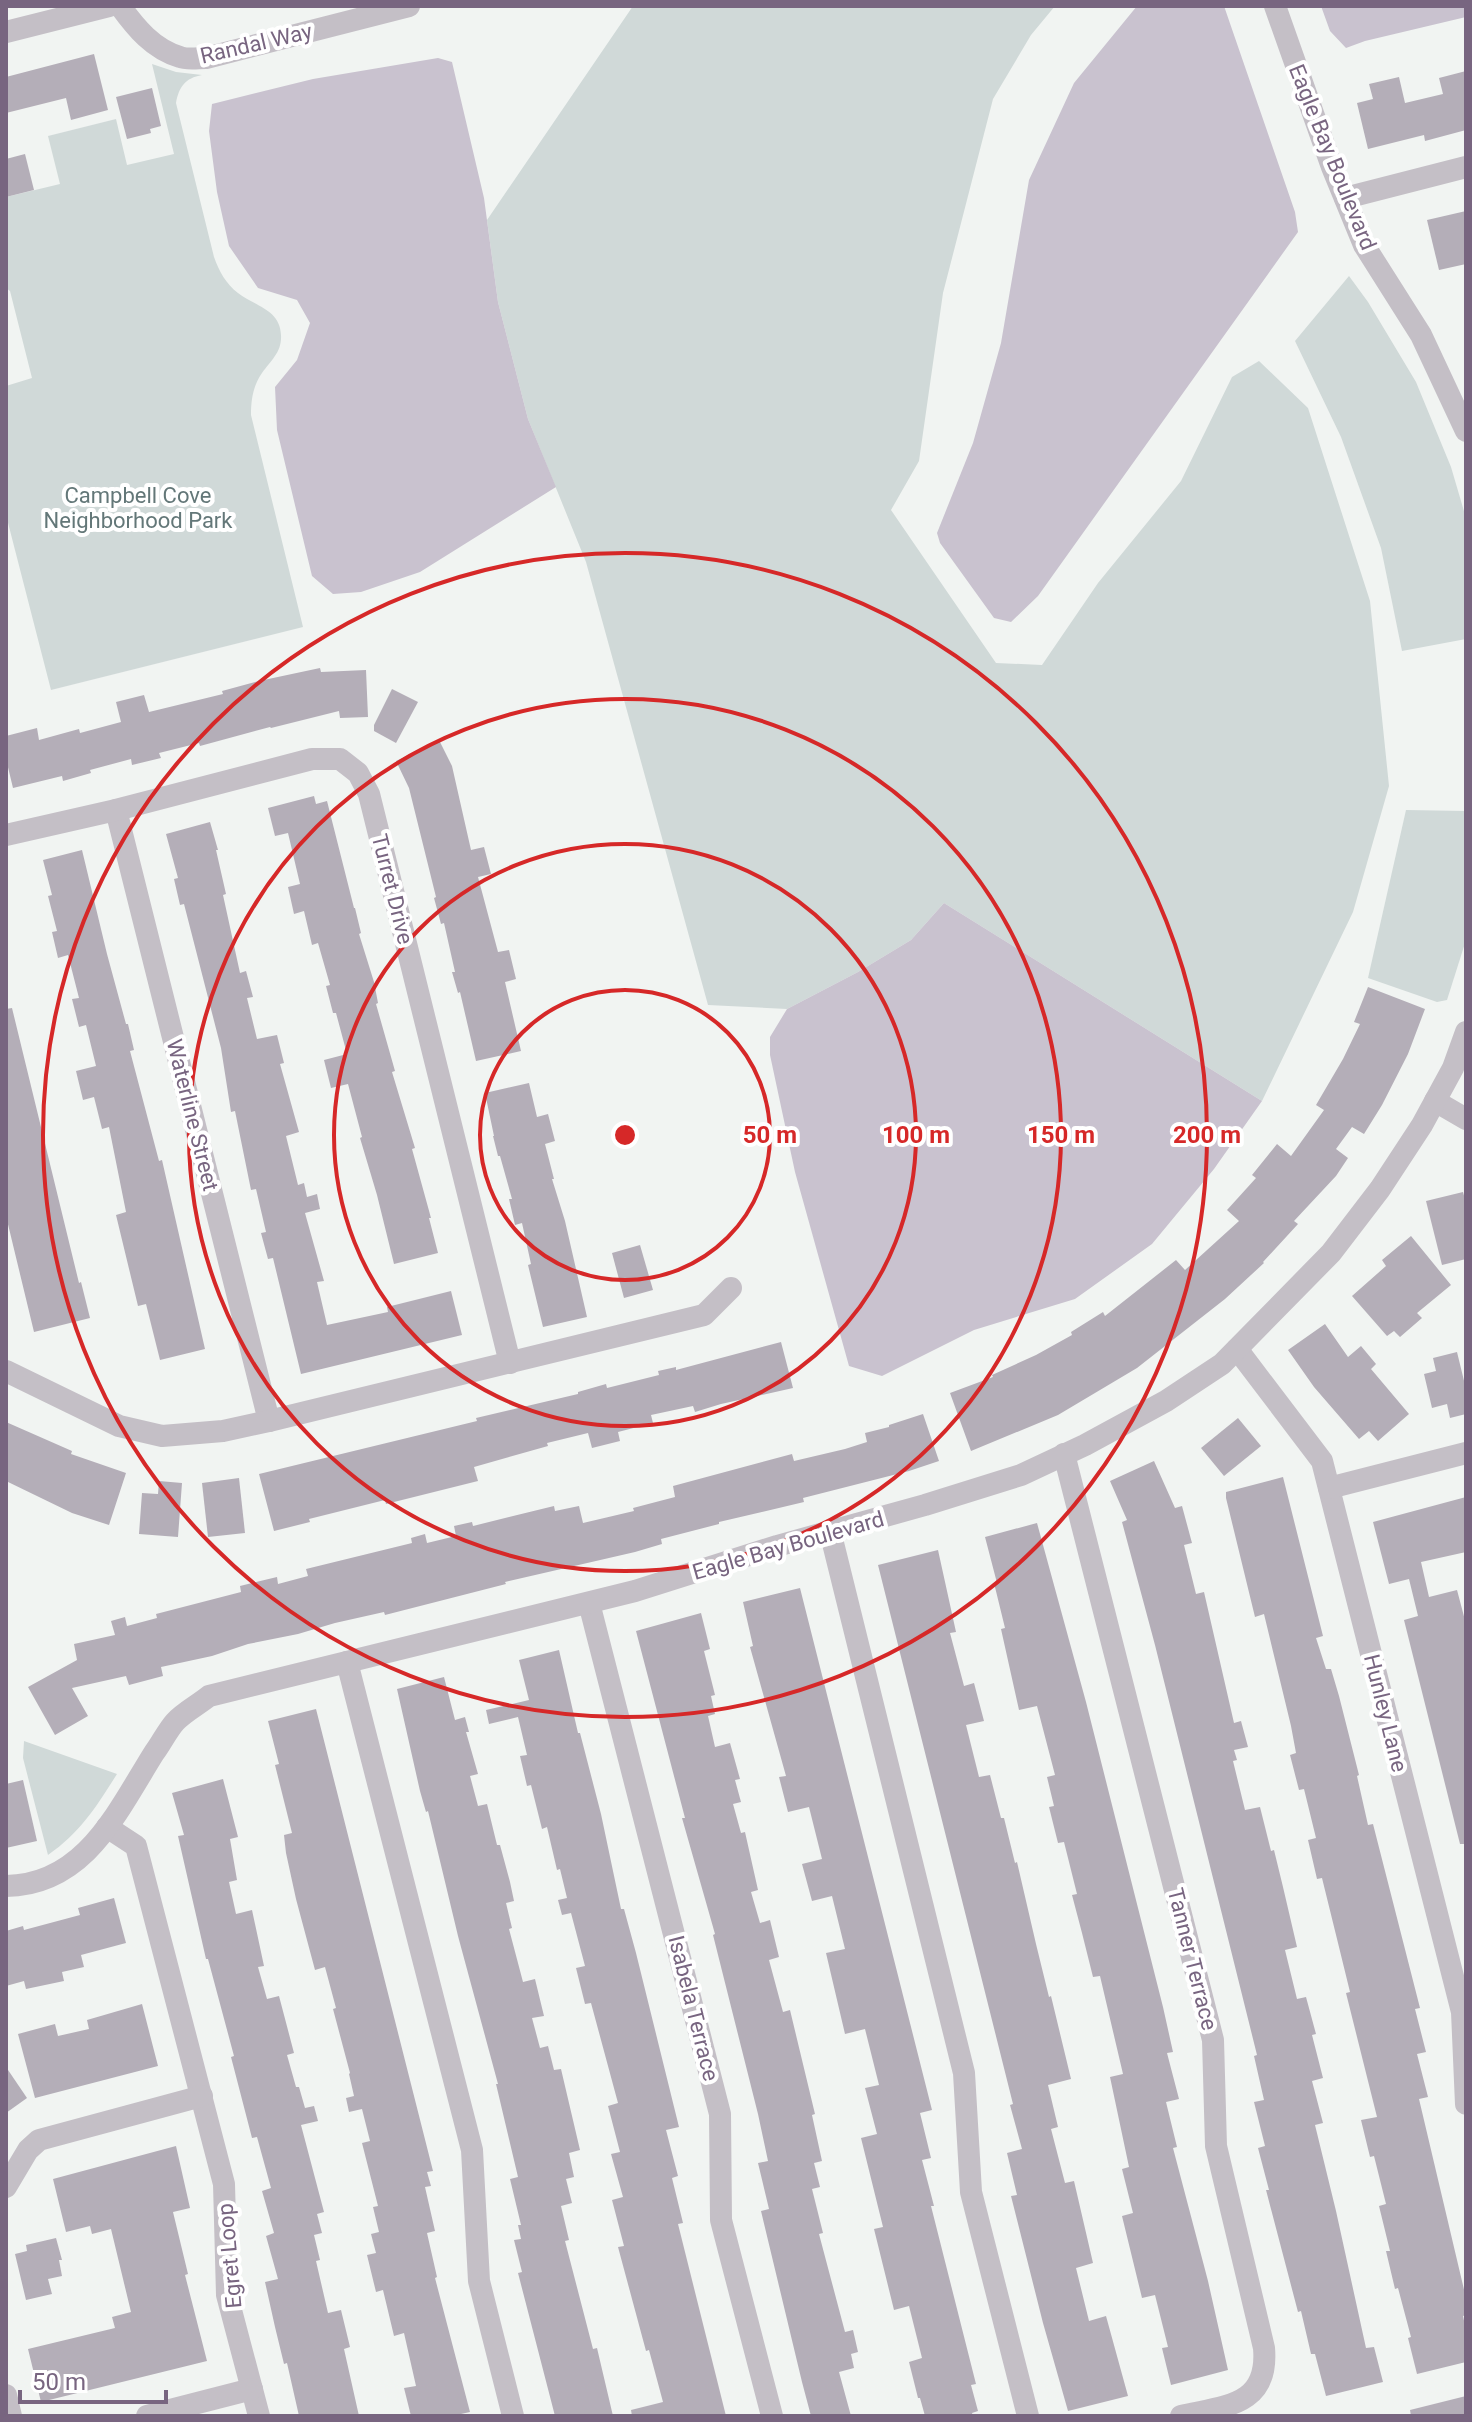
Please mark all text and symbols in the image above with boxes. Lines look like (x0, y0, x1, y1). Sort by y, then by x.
street label: Randal Way (198, 18, 315, 69)
street label: Eagle Bay Boulevard (1284, 61, 1381, 254)
park label: Campbell Cove Neighborhood Park (44, 483, 233, 533)
street label: Turret Drive (367, 831, 418, 947)
street label: Waterline Street (162, 1037, 223, 1194)
centre of rings (611, 1121, 639, 1149)
text: 50 m (743, 1121, 797, 1149)
text: 100 m (882, 1121, 950, 1149)
text: 150 m (1027, 1121, 1095, 1149)
text: 200 m (1173, 1121, 1241, 1149)
street label: Eagle Bay Boulevard (689, 1506, 887, 1585)
street label: Hunley Lane (1359, 1652, 1412, 1775)
street label: Tanner Terrace (1163, 1885, 1222, 2033)
street label: Isabela Terrace (663, 1933, 724, 2083)
street label: Egret Loop (212, 2202, 247, 2310)
scale bar (20, 2354, 166, 2404)
text: 50 m (32, 2368, 86, 2396)

